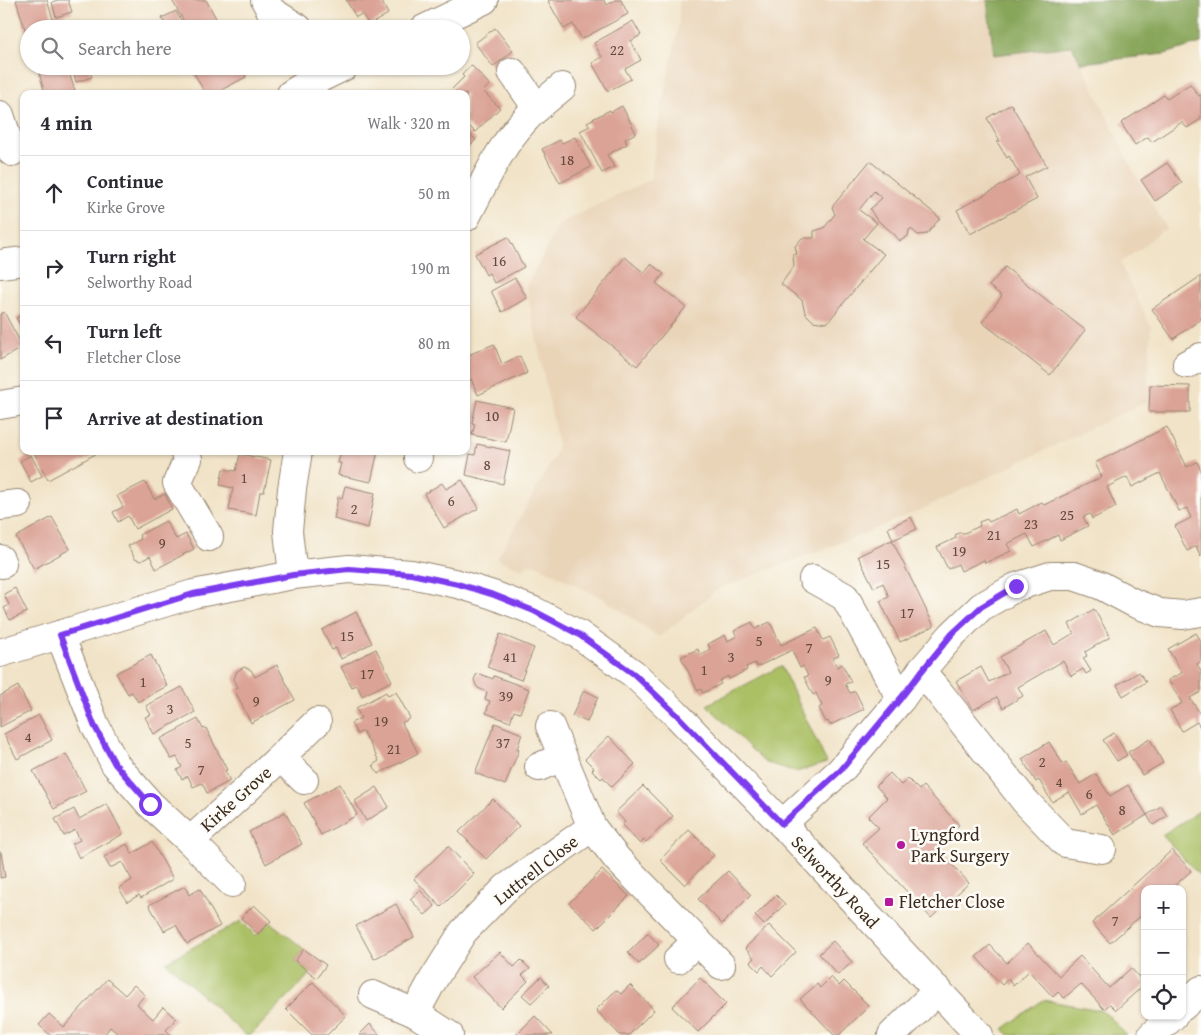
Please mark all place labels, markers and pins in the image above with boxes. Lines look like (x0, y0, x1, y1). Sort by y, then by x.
place label: Lyngford Park Surgery (911, 821, 1009, 869)
marker: Lyngford Park Surgery (895, 839, 907, 851)
place label: Fletcher Close (899, 888, 1005, 915)
marker: Fletcher Close (883, 896, 895, 908)

